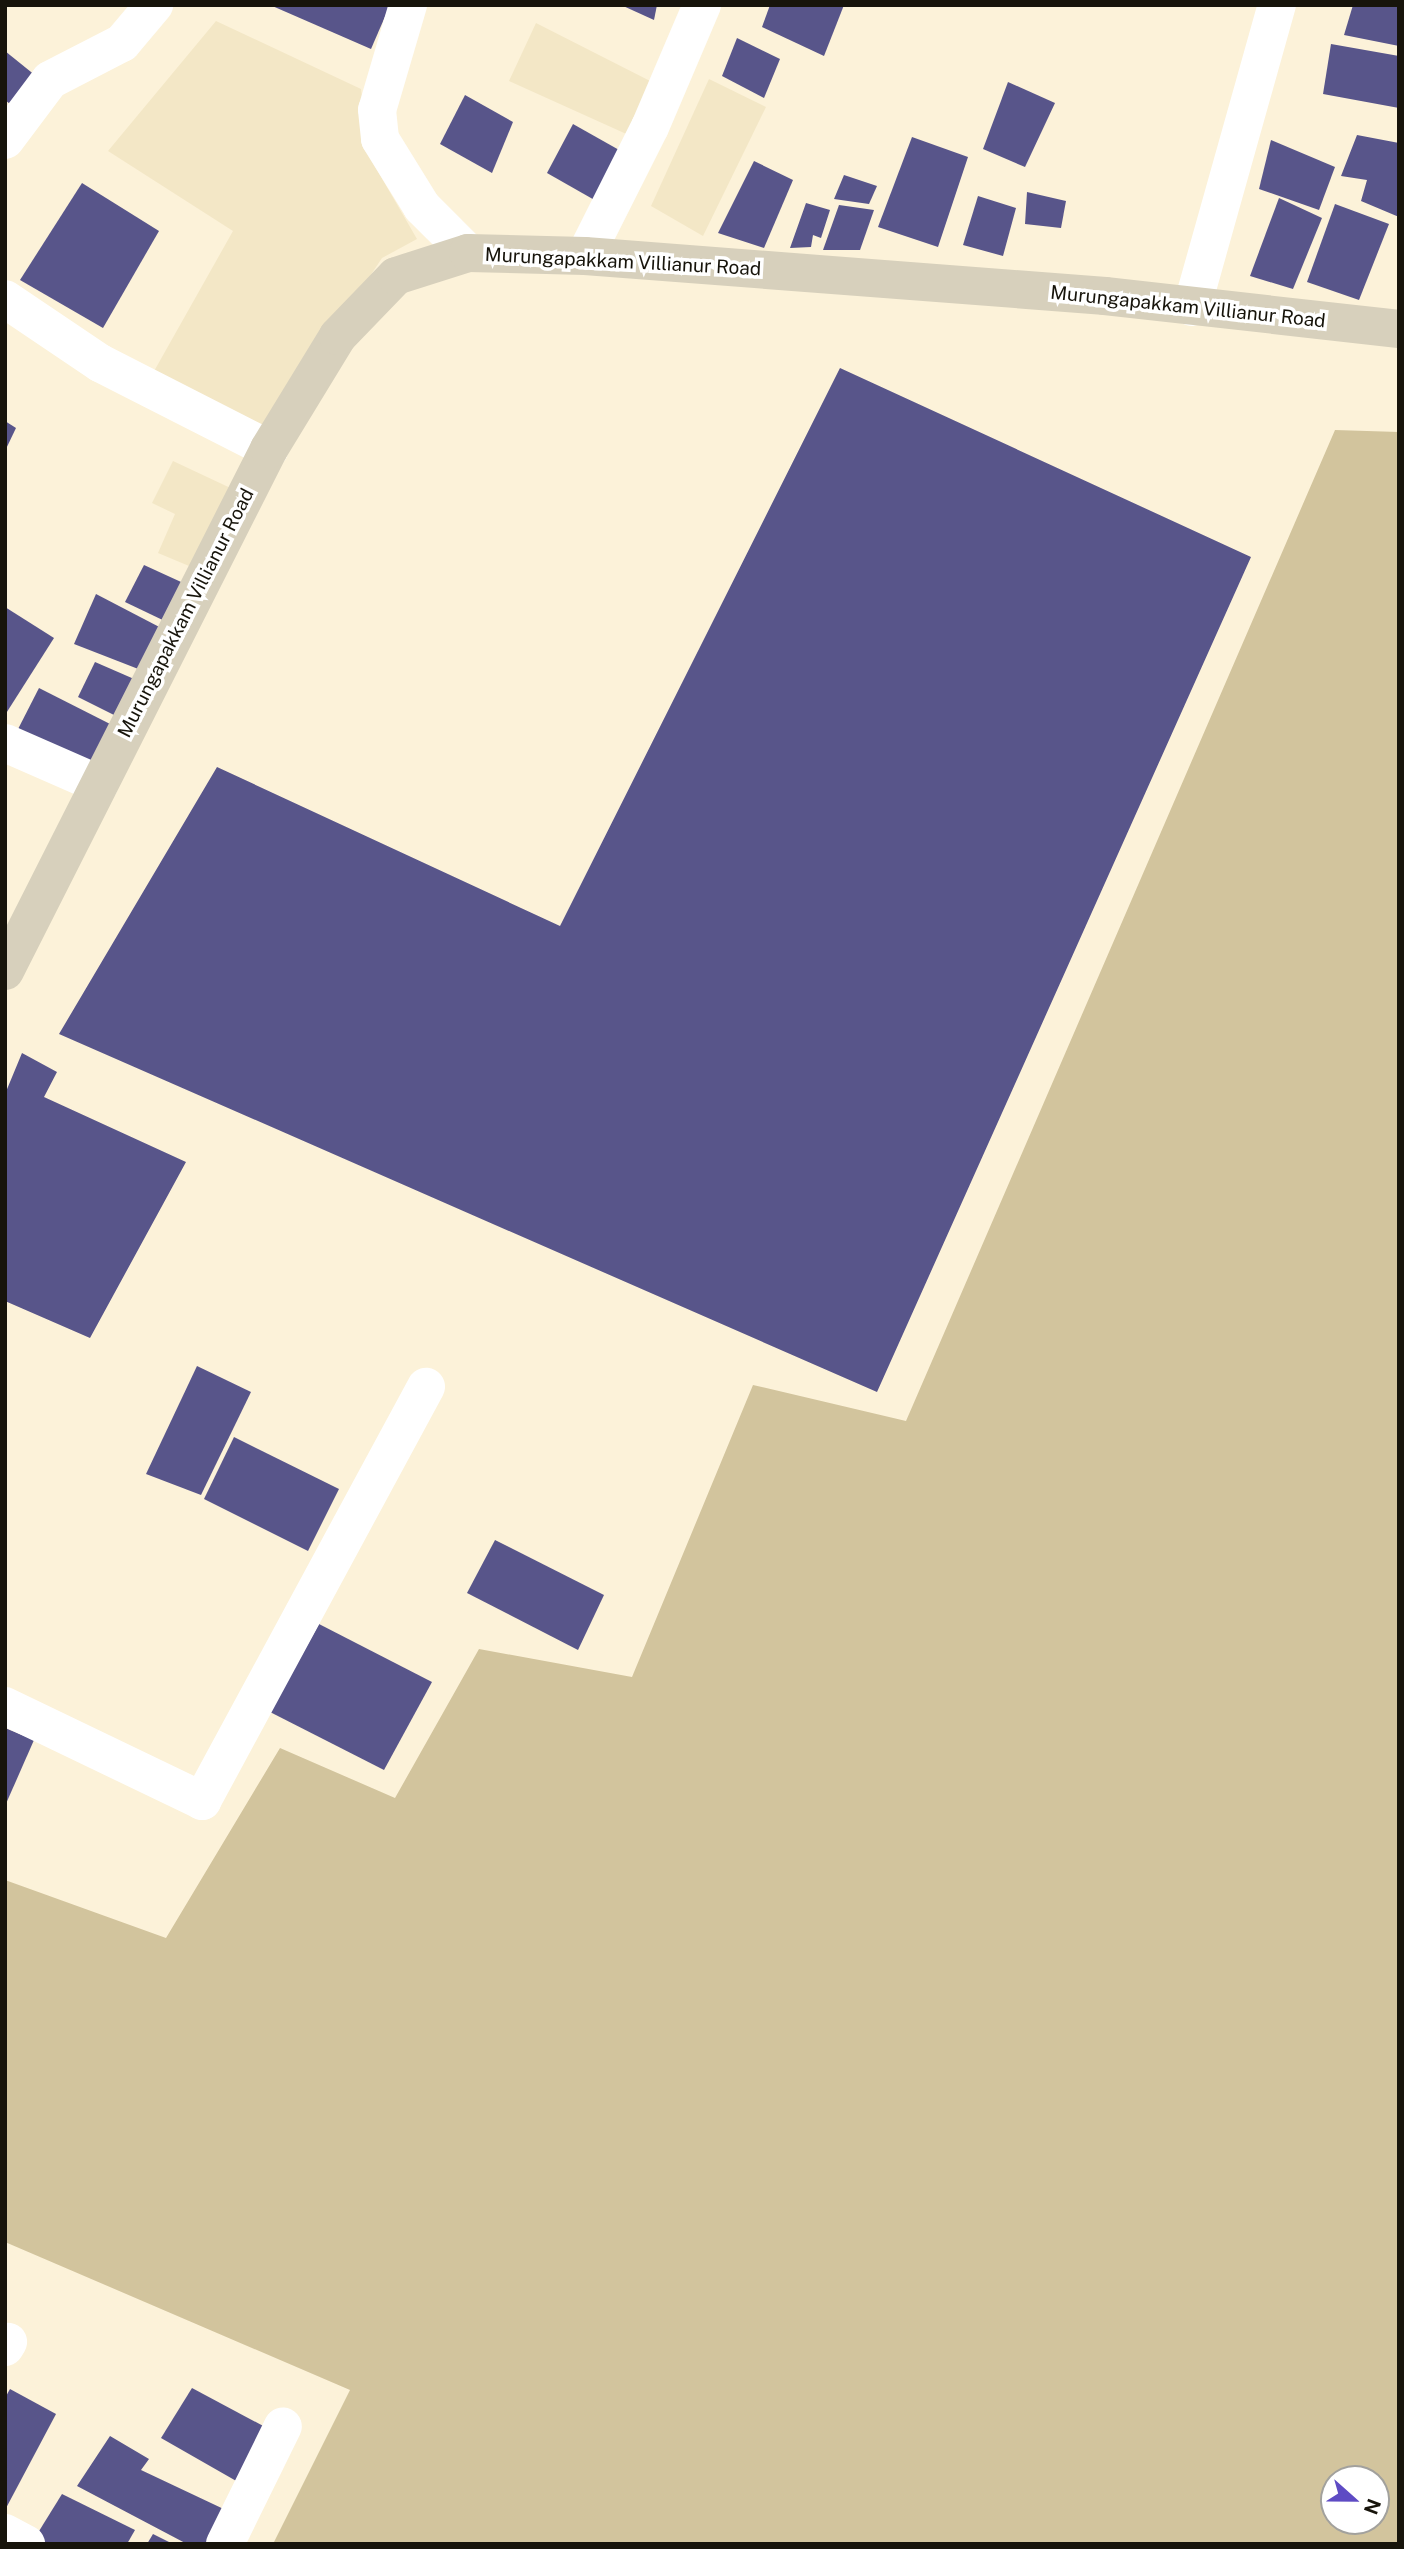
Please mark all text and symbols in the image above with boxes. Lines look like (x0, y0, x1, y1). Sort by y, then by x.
street label: Murungapakkam Villianur Road (484, 243, 762, 281)
street label: Murungapakkam Villianur Road (1049, 281, 1327, 333)
street label: Murungapakkam Villianur Road (113, 484, 259, 742)
north arrow (1320, 2465, 1390, 2535)
text: N (1360, 2496, 1386, 2518)

